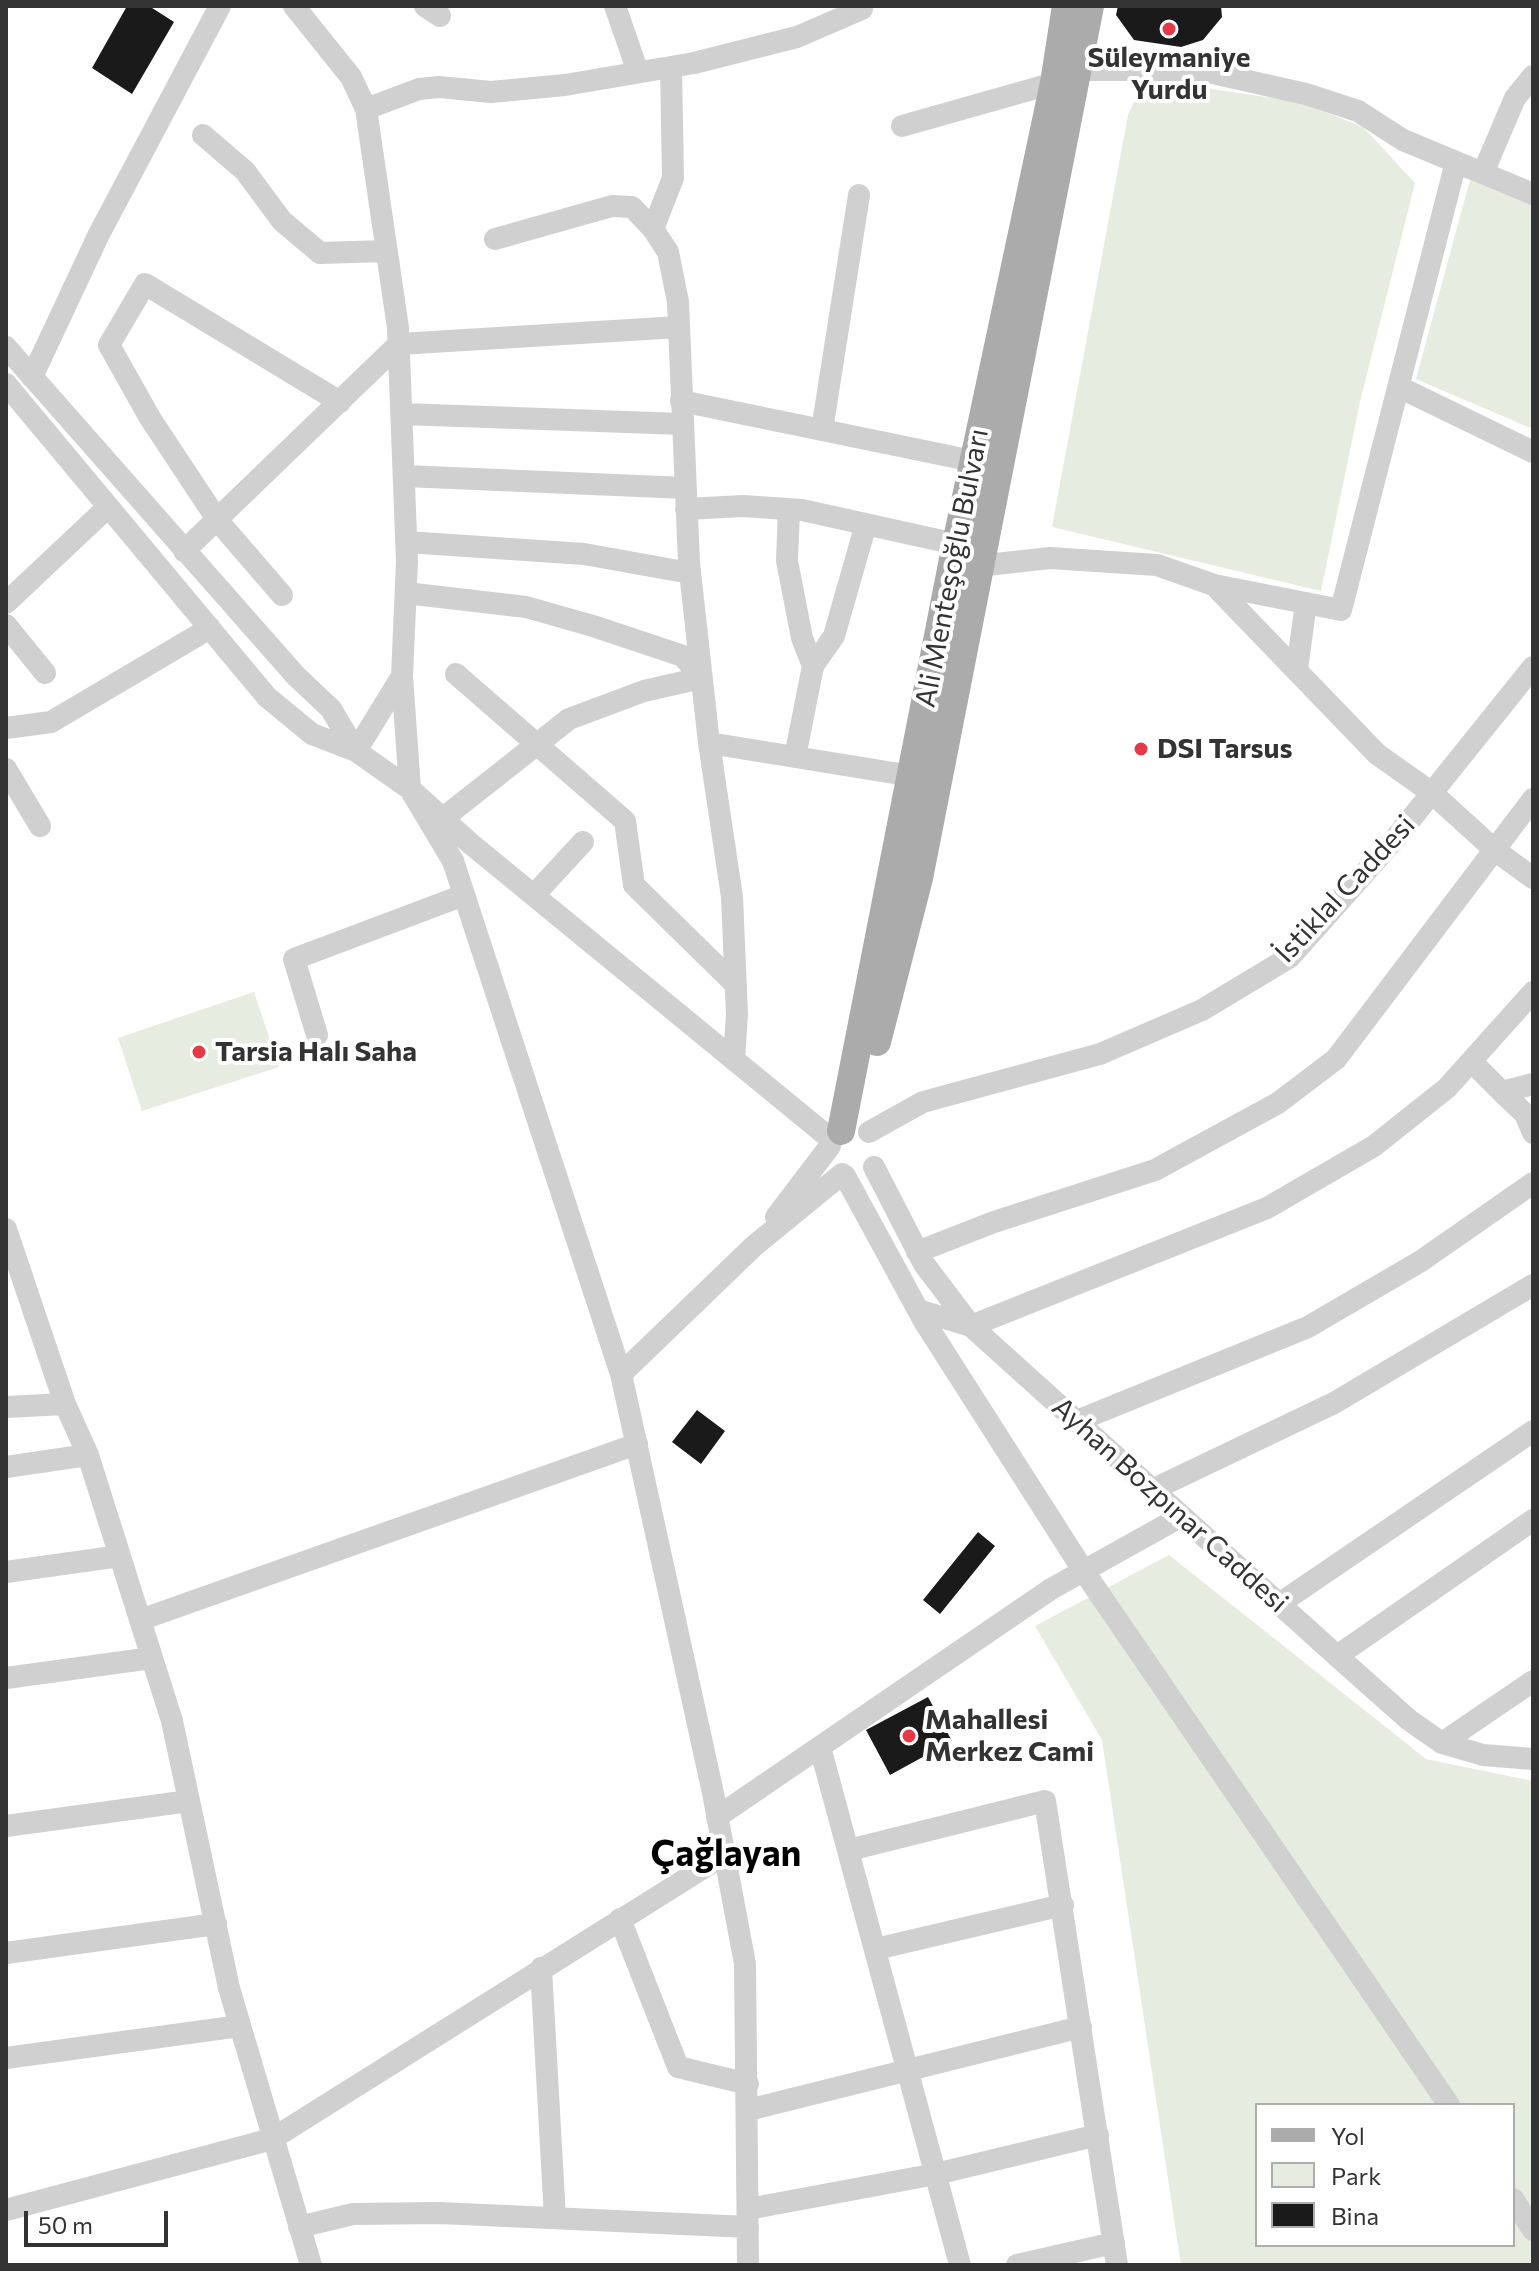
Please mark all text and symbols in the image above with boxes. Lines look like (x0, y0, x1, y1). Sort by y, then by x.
marker: Süleymaniye Yurdu (1160, 20, 1178, 38)
place label: Süleymaniye Yurdu (1088, 41, 1250, 107)
street label: Ali Menteşoğlu Bulvarı (908, 426, 996, 710)
place label: DSI Tarsus (1157, 732, 1293, 766)
marker: DSI Tarsus (1132, 740, 1150, 758)
street label: İstiklal Caddesi (1268, 808, 1422, 970)
place label: Tarsia Halı Saha (215, 1035, 417, 1069)
marker: Tarsia Halı Saha (190, 1043, 208, 1061)
street label: Ayhan Bozpınar Caddesi (1045, 1390, 1295, 1620)
place label: Mahallesi Merkez Cami (925, 1703, 1094, 1769)
marker: Mahallesi Merkez Cami (900, 1727, 918, 1745)
district label: Çağlayan (651, 1832, 801, 1876)
legend (1255, 2103, 1515, 2247)
text: Yol (1331, 2121, 1365, 2150)
text: Park (1331, 2161, 1381, 2190)
scale bar (28, 2195, 172, 2245)
text: Bina (1331, 2201, 1379, 2230)
text: 50 m (38, 2210, 93, 2239)

